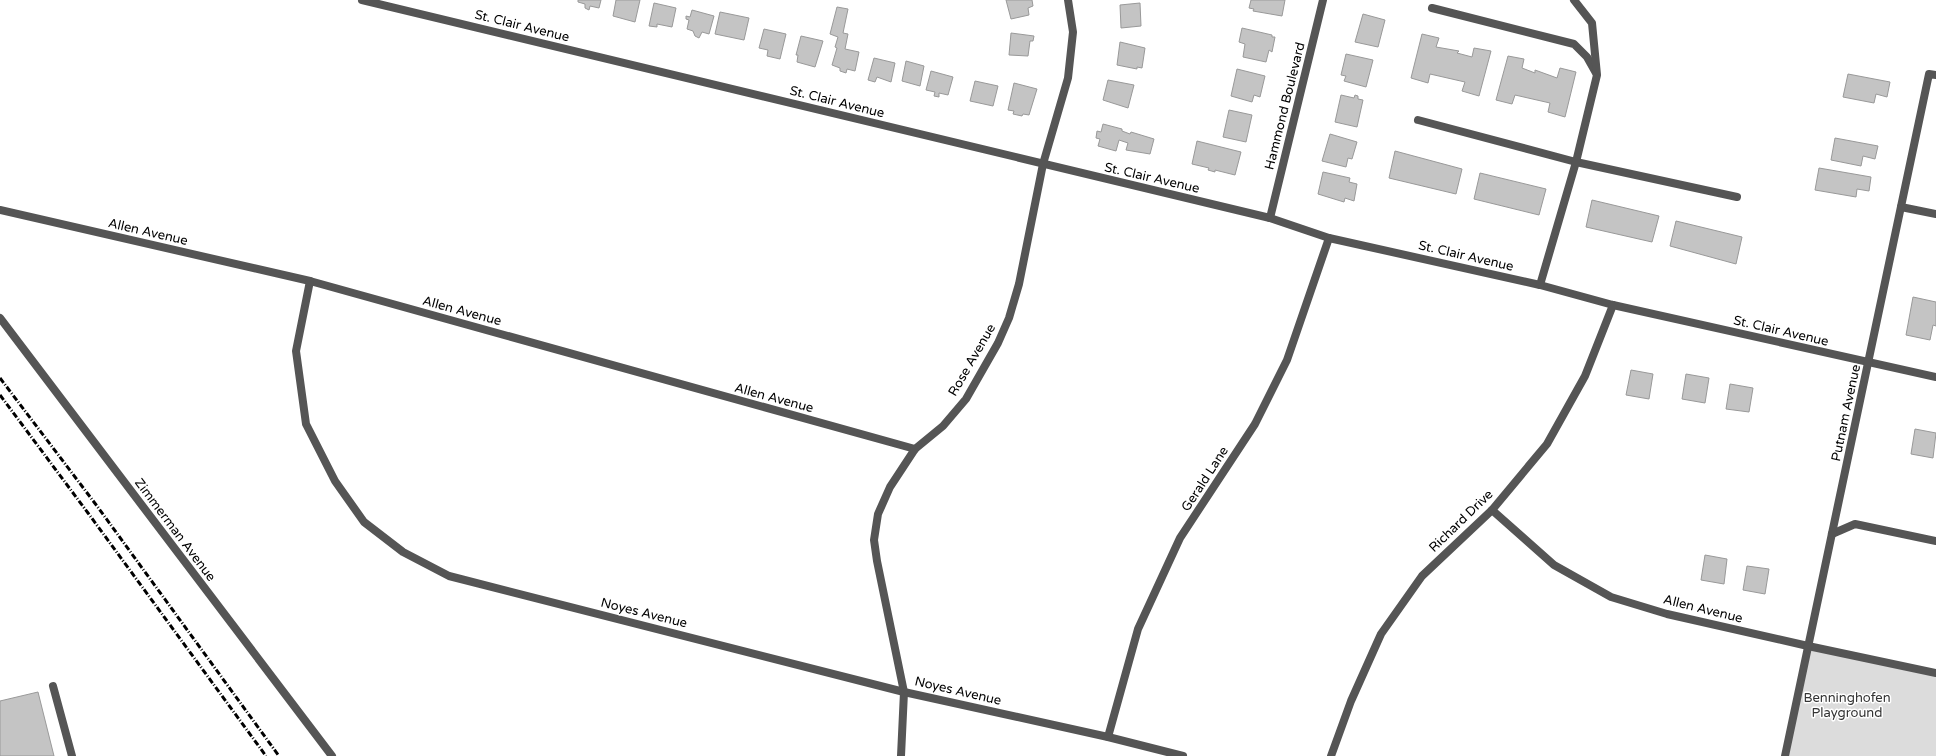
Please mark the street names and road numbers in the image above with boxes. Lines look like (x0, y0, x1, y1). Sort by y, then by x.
street label: St. Clair Avenue (473, 6, 571, 46)
street label: Hammond Boulevard (1261, 41, 1309, 171)
street label: St. Clair Avenue (788, 82, 886, 122)
street label: St. Clair Avenue (1103, 159, 1201, 197)
street label: Allen Avenue (107, 215, 189, 249)
street label: St. Clair Avenue (1417, 237, 1515, 275)
street label: Allen Avenue (421, 293, 503, 329)
street label: St. Clair Avenue (1732, 312, 1830, 350)
street label: Rose Avenue (945, 321, 999, 399)
street label: Putnam Avenue (1828, 363, 1864, 463)
street label: Allen Avenue (733, 380, 815, 416)
street label: Gerald Lane (1178, 443, 1232, 515)
street label: Zimmerman Avenue (131, 475, 219, 585)
street label: Richard Drive (1426, 486, 1496, 556)
street label: Allen Avenue (1662, 591, 1744, 627)
street label: Noyes Avenue (599, 595, 689, 631)
street label: Noyes Avenue (913, 673, 1003, 709)

